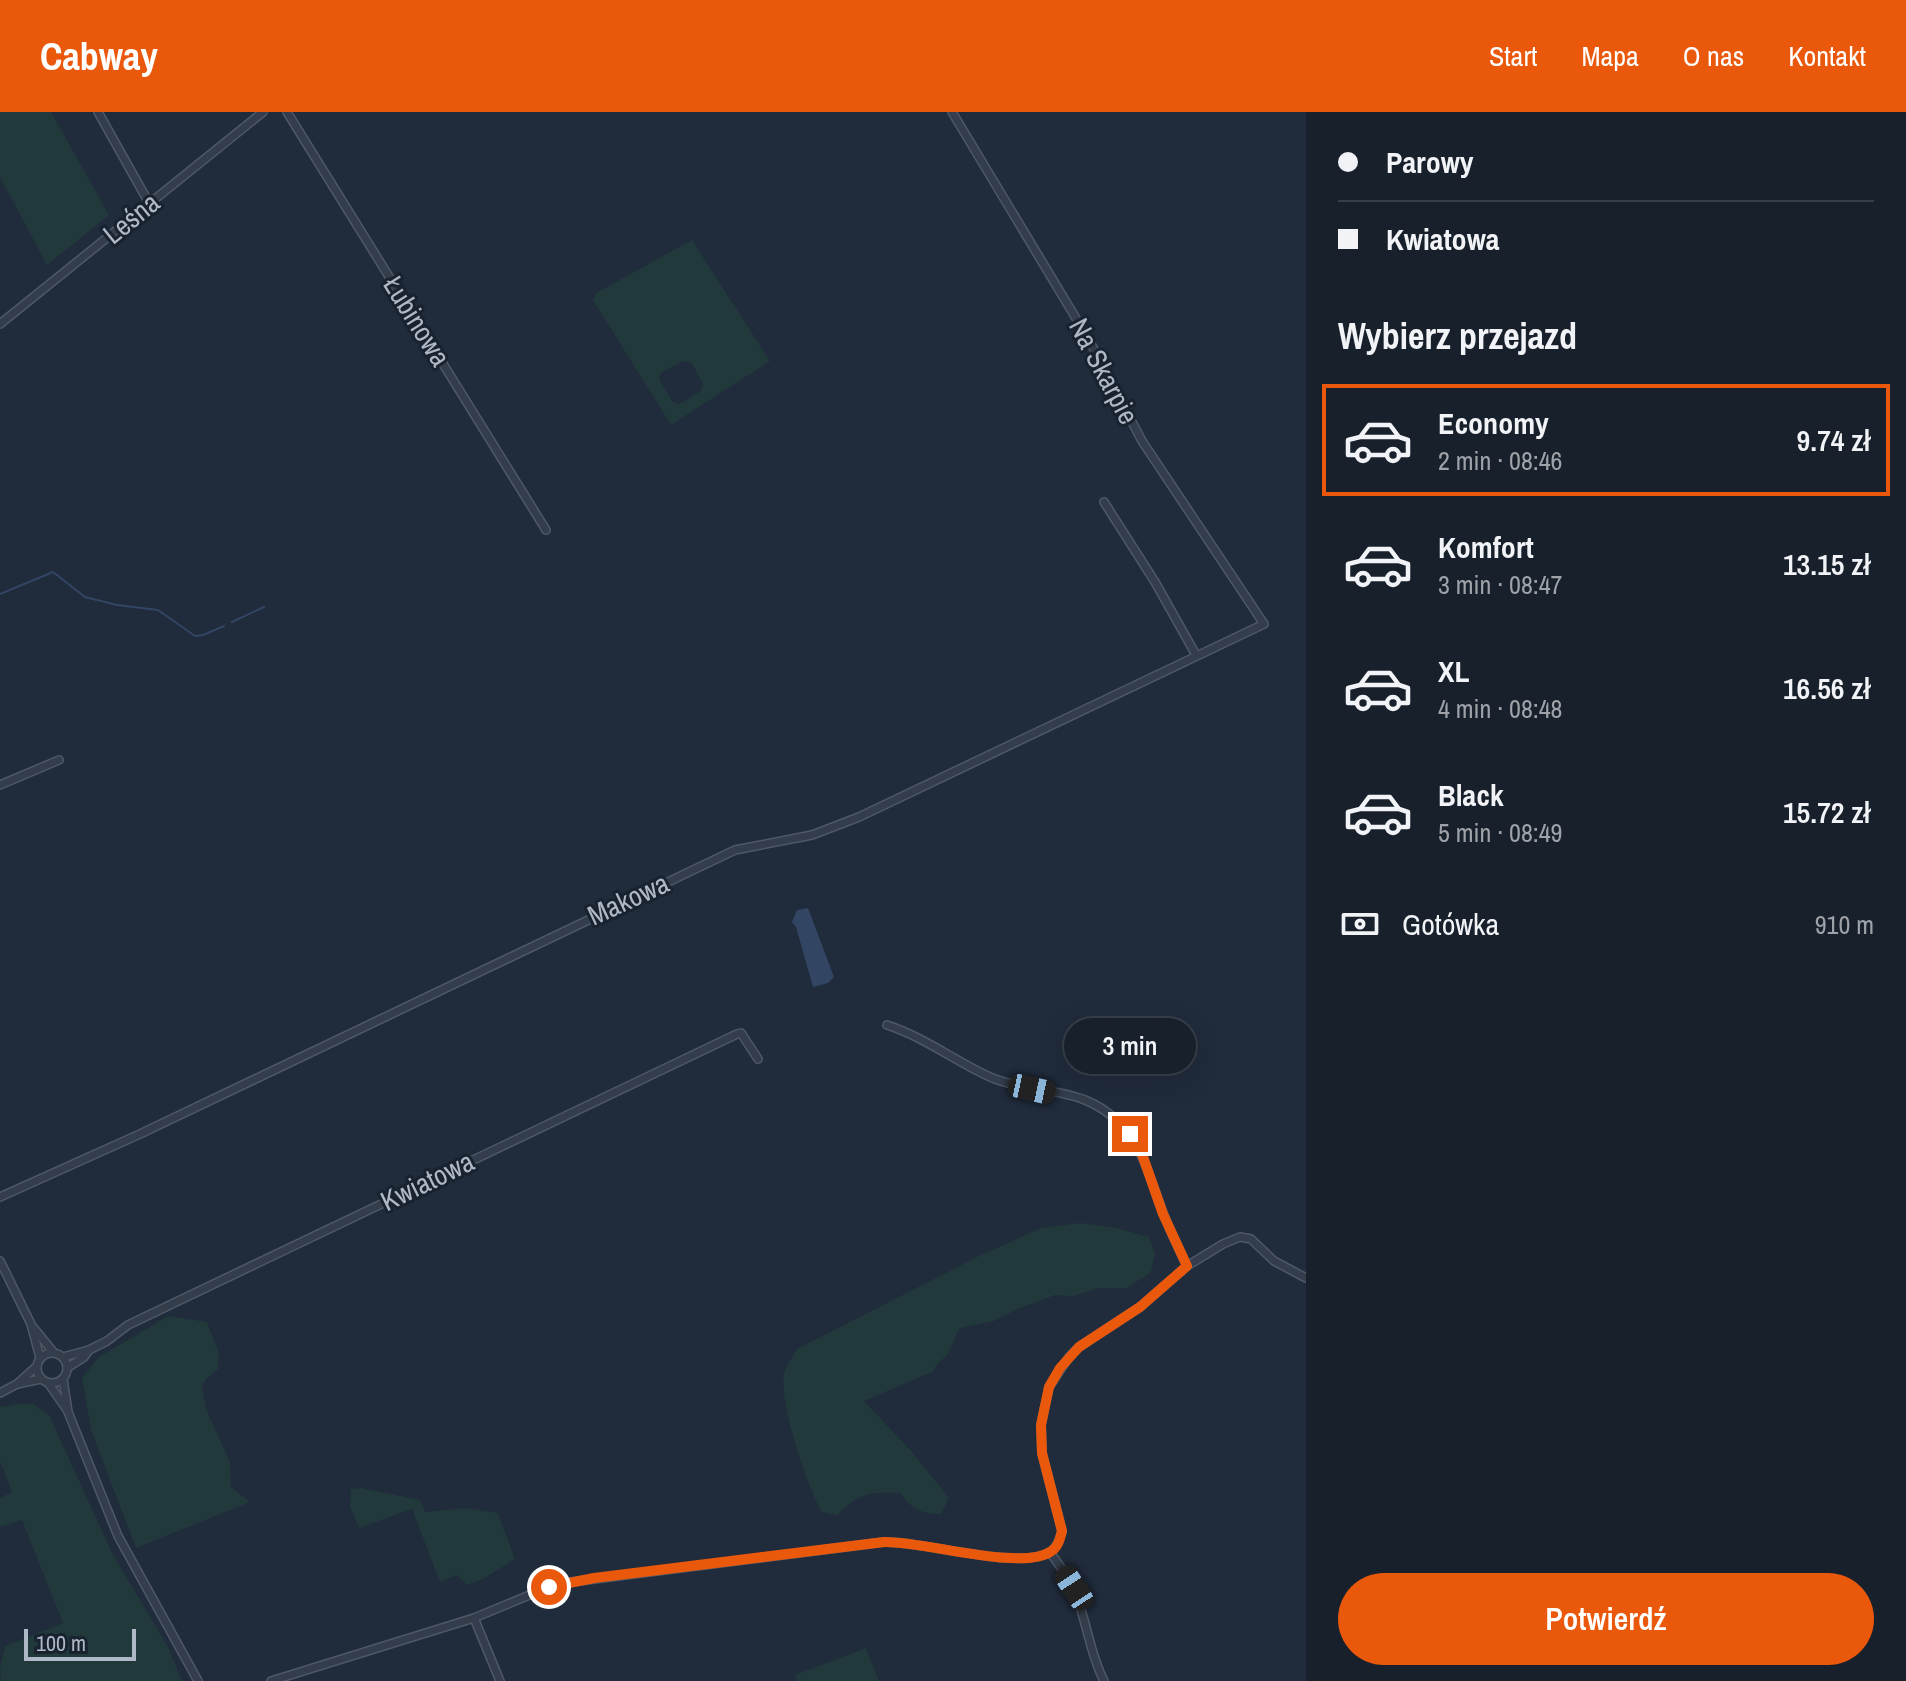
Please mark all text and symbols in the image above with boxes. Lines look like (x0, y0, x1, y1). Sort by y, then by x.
text: Cabway (40, 31, 158, 82)
text: Start (1489, 37, 1537, 75)
text: Mapa (1581, 37, 1639, 75)
text: O nas (1683, 37, 1744, 75)
text: Kontakt (1788, 37, 1866, 75)
text: Parowy (1386, 142, 1474, 182)
street label: Leśna (95, 183, 167, 252)
text: Kwiatowa (1386, 219, 1499, 259)
street label: Łubinowa (375, 269, 460, 373)
street label: Na Skarpie (1060, 311, 1148, 431)
text: Wybierz przejazd (1338, 312, 1577, 360)
text: Economy (1438, 403, 1549, 443)
icon: car (1342, 404, 1414, 476)
text: 9.74 zł (1797, 420, 1870, 460)
text: 2 min · 08:46 (1438, 443, 1562, 478)
text: Komfort (1438, 527, 1534, 567)
icon: car (1342, 528, 1414, 600)
text: 13.15 zł (1783, 544, 1870, 584)
text: 3 min · 08:47 (1438, 567, 1562, 602)
text: XL (1438, 651, 1469, 691)
icon: car (1342, 652, 1414, 724)
text: 16.56 zł (1783, 668, 1870, 708)
text: 4 min · 08:48 (1438, 691, 1562, 726)
text: Black (1438, 775, 1504, 815)
icon: car (1342, 776, 1414, 848)
text: 15.72 zł (1783, 792, 1870, 832)
text: 5 min · 08:49 (1438, 815, 1562, 850)
street label: Makowa (581, 864, 675, 934)
icon: cash (1338, 902, 1382, 946)
text: Gotówka (1402, 904, 1499, 944)
text: 910 m (1815, 907, 1874, 942)
callout: 3 min (1064, 1018, 1196, 1074)
text: 3 min (1103, 1028, 1157, 1063)
car (1006, 1072, 1058, 1106)
route end (1112, 1116, 1148, 1152)
street label: Kwiatowa (374, 1142, 480, 1220)
car (1051, 1561, 1097, 1615)
route start (531, 1569, 567, 1605)
button: Potwierdź (1338, 1573, 1874, 1665)
scale bar (24, 1625, 136, 1661)
text: 100 m (36, 1628, 86, 1658)

